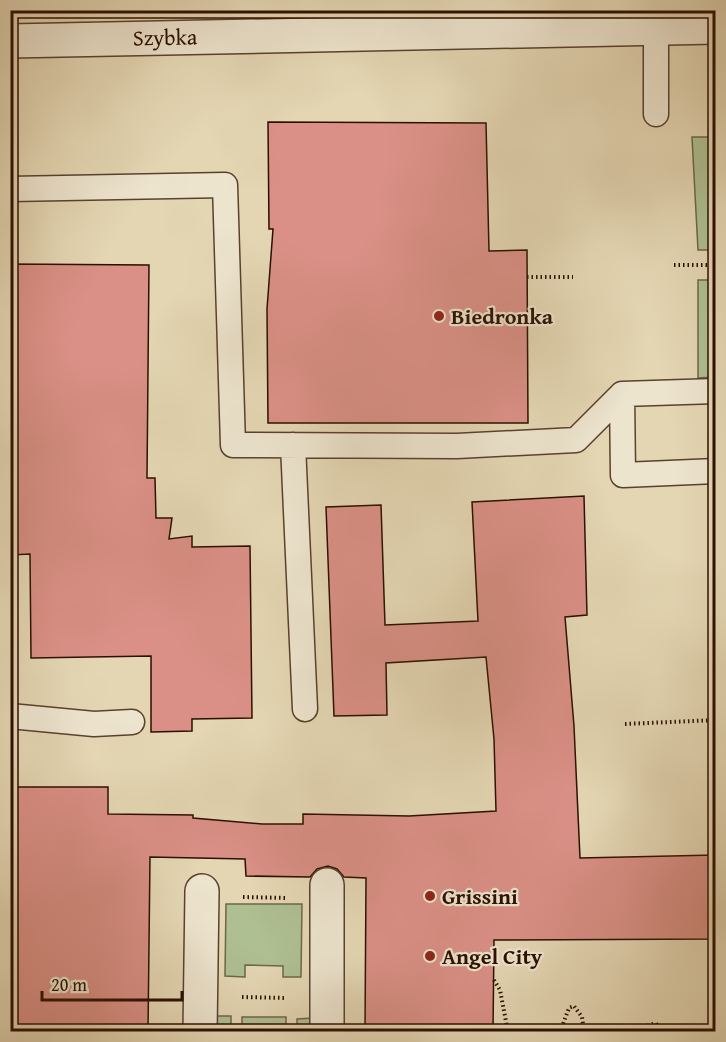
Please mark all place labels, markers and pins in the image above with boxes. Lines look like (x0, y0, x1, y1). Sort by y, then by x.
place label: Biedronka (451, 300, 554, 332)
marker: Biedronka (432, 309, 446, 323)
place label: Grissini (442, 880, 518, 912)
marker: Grissini (423, 889, 437, 903)
place label: Angel City (442, 940, 543, 972)
marker: Angel City (423, 949, 437, 963)

